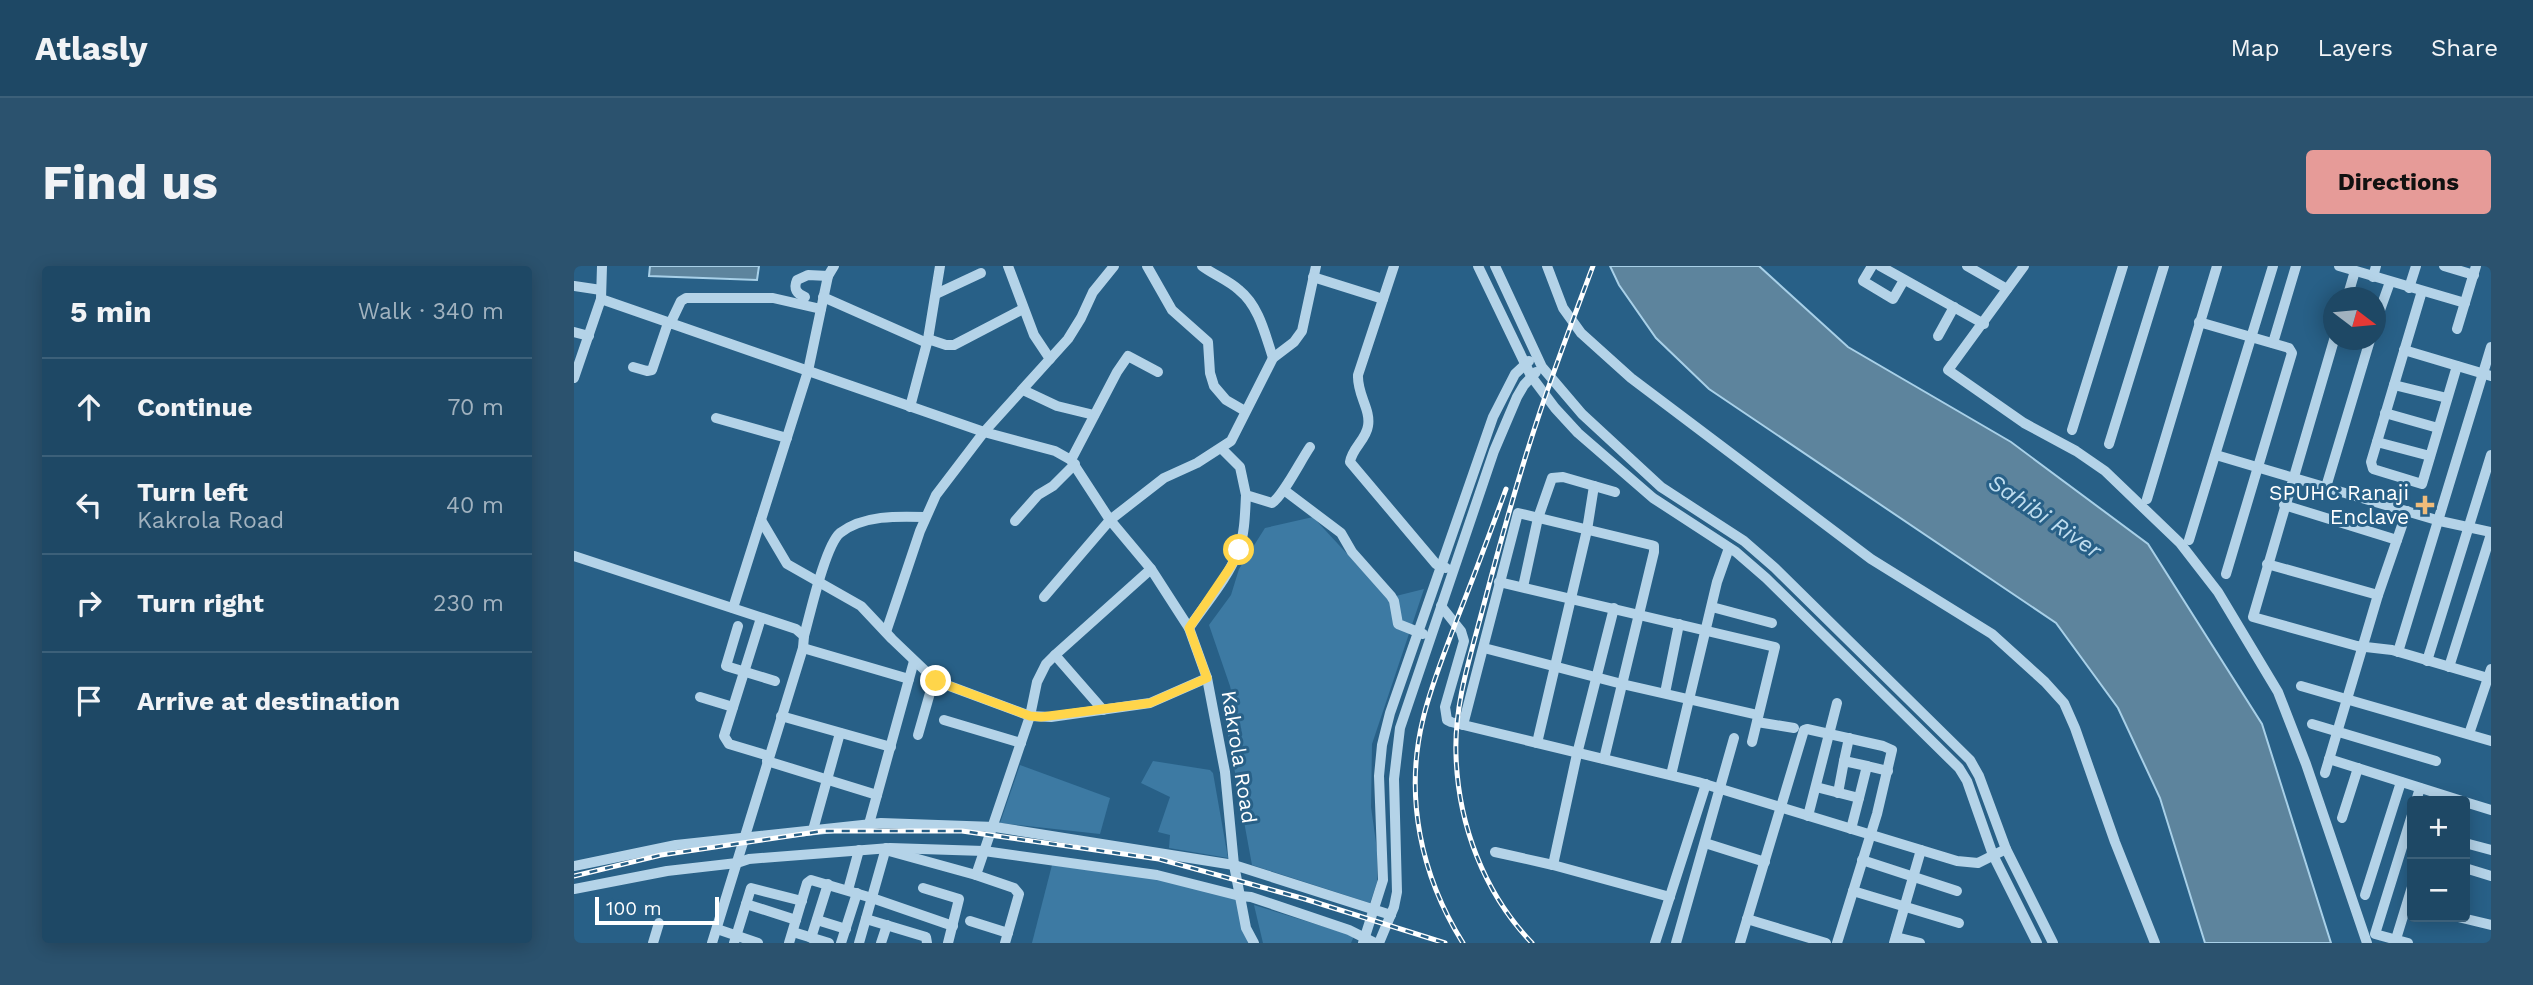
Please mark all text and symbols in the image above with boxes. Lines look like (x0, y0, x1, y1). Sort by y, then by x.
text: Atlasly (35, 29, 147, 68)
text: Map (2231, 34, 2279, 62)
text: Layers (2317, 34, 2393, 62)
text: Share (2431, 34, 2498, 62)
button: Directions (2306, 150, 2491, 214)
text: Find us (42, 153, 218, 211)
north arrow (2323, 287, 2386, 350)
text: 5 min (70, 294, 152, 329)
text: Walk · 340 m (358, 298, 504, 325)
icon: ahead (70, 388, 108, 426)
text: Continue (137, 392, 253, 422)
text: 70 m (447, 394, 504, 421)
water label: Sahibi River (1983, 469, 2107, 565)
text: Turn left (137, 477, 248, 507)
place label: SPUHC Ranaji Enclave (2269, 480, 2409, 529)
icon: left (70, 486, 108, 524)
text: 40 m (446, 492, 504, 519)
marker: SPUHC Ranaji Enclave (2415, 495, 2435, 515)
text: Kakrola Road (137, 507, 284, 534)
route start (1223, 534, 1254, 565)
icon: right (70, 584, 108, 622)
text: Turn right (137, 588, 264, 618)
text: 230 m (433, 590, 504, 617)
route end (920, 665, 951, 696)
icon: arrive (70, 682, 108, 720)
text: Arrive at destination (137, 686, 400, 716)
street label: Kakrola Road (1217, 689, 1262, 825)
map controls (2407, 796, 2470, 922)
button: + (2407, 796, 2470, 859)
button: − (2407, 859, 2470, 922)
scale bar (595, 894, 719, 926)
text: 100 m (606, 897, 662, 920)

